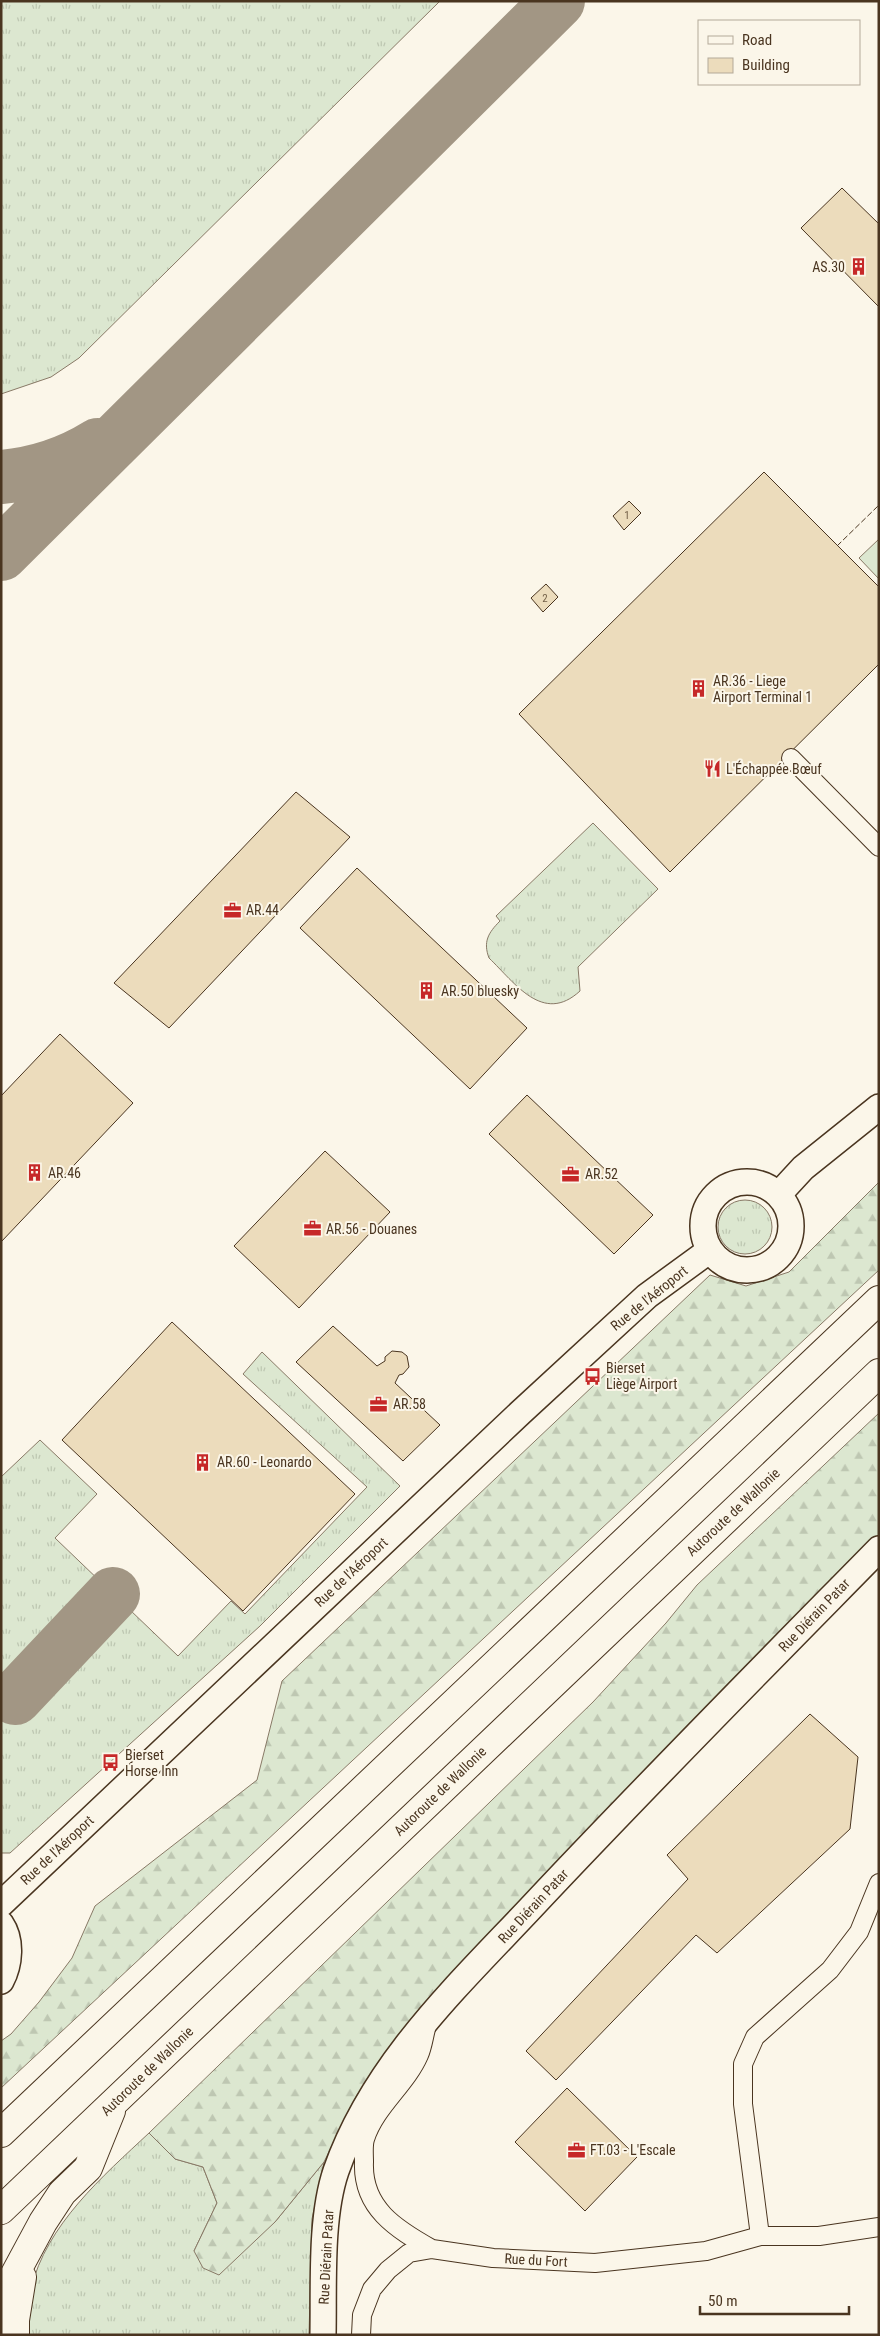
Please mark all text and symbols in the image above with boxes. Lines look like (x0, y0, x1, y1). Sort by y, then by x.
legend (698, 20, 860, 85)
text: Road (742, 31, 772, 49)
text: Building (742, 56, 790, 74)
building icon: AS.30 (849, 257, 869, 277)
place label: AS.30 (812, 259, 845, 275)
house number: 1 (624, 509, 630, 522)
house number: 2 (542, 592, 548, 605)
place label: AR.36 - Liege Airport Terminal 1 (713, 673, 812, 705)
building icon: AR.36 - Liege Airport Terminal 1 (689, 679, 709, 699)
restaurant icon: L'Échappée Bœuf (702, 759, 722, 779)
place label: L'Échappée Bœuf (726, 760, 822, 777)
office icon: AR.44 (222, 900, 242, 920)
place label: AR.44 (246, 902, 279, 918)
building icon: AR.50 bluesky (417, 981, 437, 1001)
place label: AR.50 bluesky (441, 983, 519, 999)
building icon: AR.46 (24, 1163, 44, 1183)
office icon: AR.52 (561, 1164, 581, 1184)
place label: AR.46 (48, 1165, 81, 1181)
place label: AR.52 (585, 1166, 618, 1182)
office icon: AR.56 - Douanes (302, 1219, 322, 1239)
place label: AR.56 - Douanes (326, 1221, 417, 1237)
street label: Rue de l'Aéroport (607, 1262, 691, 1334)
place label: Bierset Liège Airport (606, 1360, 677, 1392)
bus stop icon: Bierset Liège Airport (582, 1366, 602, 1386)
office icon: AR.58 (369, 1394, 389, 1414)
place label: AR.58 (393, 1396, 426, 1412)
building icon: AR.60 - Leonardo (193, 1452, 213, 1472)
place label: AR.60 - Leonardo (217, 1454, 312, 1470)
street label: Autoroute de Wallonie (683, 1464, 783, 1559)
street label: Rue de l'Aéroport (311, 1534, 391, 1610)
street label: Rue Diérain Patar (775, 1575, 853, 1655)
street label: Autoroute de Wallonie (391, 1743, 490, 1839)
place label: Bierset Horse Inn (125, 1747, 178, 1779)
bus stop icon: Bierset Horse Inn (101, 1753, 121, 1773)
street label: Rue de l'Aéroport (17, 1812, 97, 1888)
street label: Rue Diérain Patar (495, 1866, 571, 1946)
street label: Autoroute de Wallonie (98, 2023, 197, 2119)
office icon: FT.03 - L'Escale (566, 2140, 586, 2160)
place label: FT.03 - L'Escale (590, 2142, 676, 2158)
street label: Rue Diérain Patar (316, 2209, 336, 2305)
street label: Rue du Fort (504, 2250, 568, 2270)
scale bar (700, 2284, 849, 2316)
text: 50 m (708, 2292, 738, 2310)

